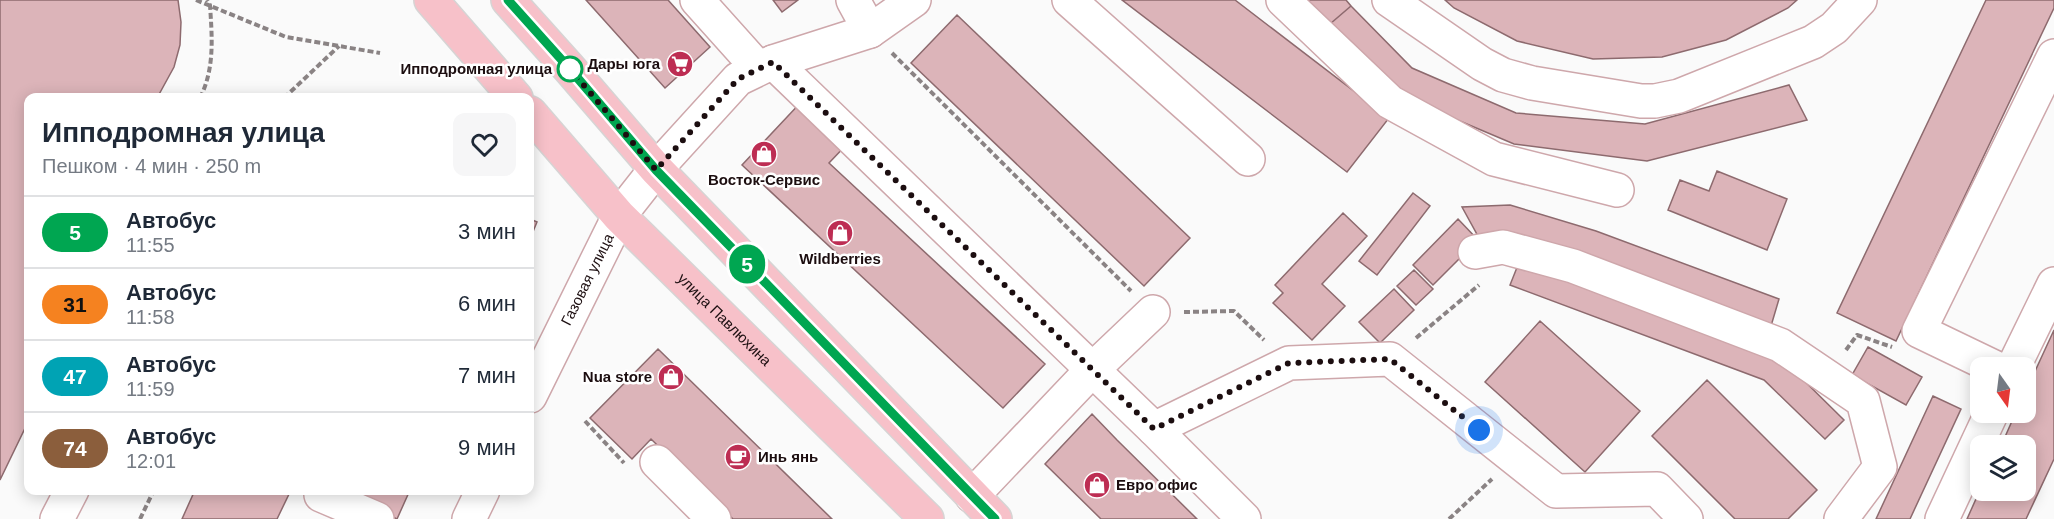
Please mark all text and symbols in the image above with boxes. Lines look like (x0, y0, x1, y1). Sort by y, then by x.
supermarket icon: Дары юга (665, 49, 695, 79)
place label: Дары юга (587, 55, 661, 72)
marker: Ипподромная улица (557, 56, 583, 82)
place label: Ипподромная улица (400, 60, 553, 77)
button: heart (453, 113, 516, 176)
text: Ипподромная улица (42, 117, 325, 148)
shop icon: Восток-Сервис (749, 139, 779, 169)
text: Пешком · 4 мин · 250 m (42, 155, 261, 177)
place label: Восток-Сервис (708, 171, 820, 188)
text: Автобус (126, 208, 216, 233)
shop icon: Wildberries (825, 218, 855, 248)
text: 3 мин (458, 219, 516, 244)
text: 5 (69, 221, 81, 244)
street label: Газовая улица (557, 230, 617, 328)
text: 11:55 (126, 234, 175, 256)
line badge: 5 (728, 244, 766, 284)
place label: Wildberries (799, 250, 881, 267)
text: 5 (741, 253, 753, 276)
street label: улица Павлюхина (674, 270, 776, 370)
text: Автобус (126, 280, 216, 305)
text: 6 мин (458, 291, 516, 316)
text: 31 (63, 293, 87, 316)
text: 11:58 (126, 306, 175, 328)
text: Автобус (126, 352, 216, 377)
north arrow (1970, 357, 2036, 423)
map controls (1970, 357, 2036, 501)
shop icon: Nua store (656, 362, 686, 392)
text: 7 мин (458, 363, 516, 388)
text: 47 (63, 365, 87, 388)
place label: Nua store (583, 368, 652, 385)
text: 11:59 (126, 378, 175, 400)
your location (1464, 415, 1494, 445)
text: Автобус (126, 424, 216, 449)
text: 9 мин (458, 435, 516, 460)
button: layers (1970, 435, 2036, 501)
text: 74 (63, 437, 87, 460)
cafe icon: Инь янь (723, 442, 753, 472)
place label: Инь янь (758, 448, 818, 465)
text: 12:01 (126, 450, 176, 472)
shop icon: Евро офис (1082, 470, 1112, 500)
place label: Евро офис (1116, 476, 1198, 493)

